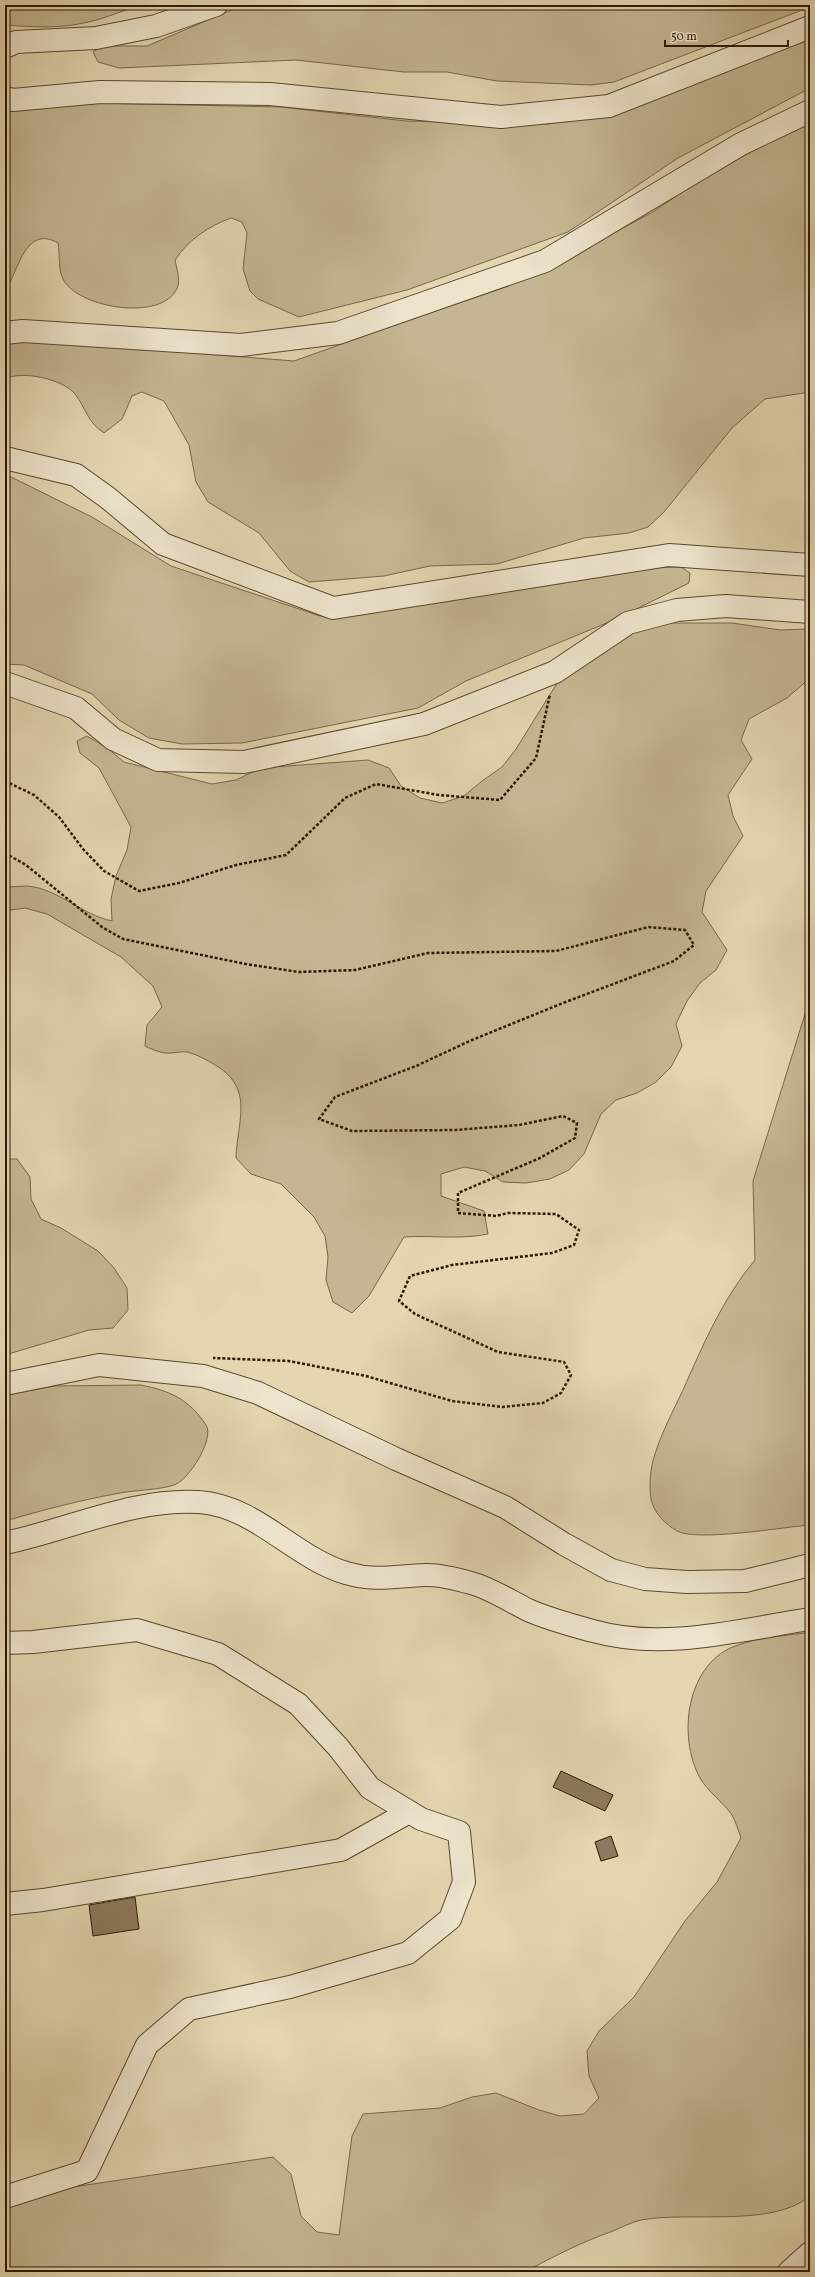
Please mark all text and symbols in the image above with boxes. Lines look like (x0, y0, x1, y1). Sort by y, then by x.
scale bar (665, 22, 788, 48)
text: 50 m (671, 29, 697, 45)

